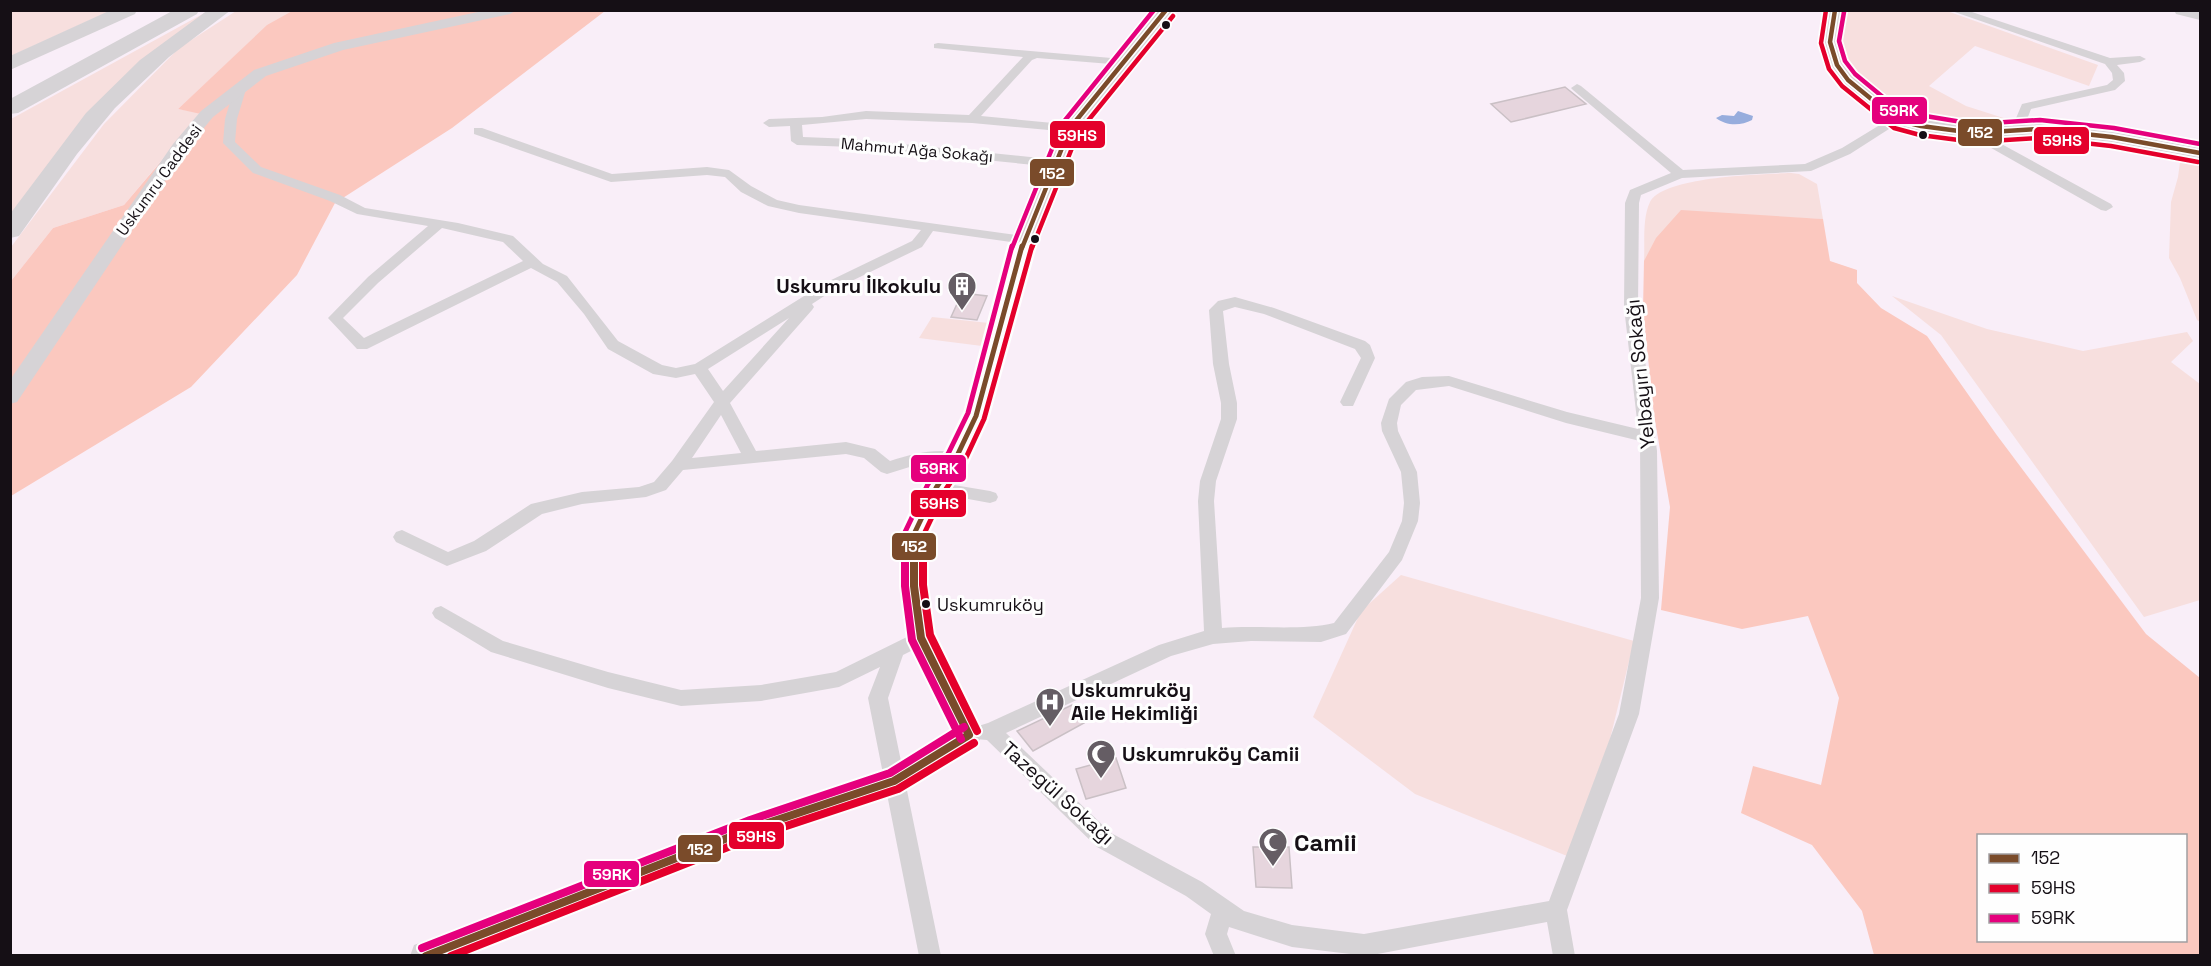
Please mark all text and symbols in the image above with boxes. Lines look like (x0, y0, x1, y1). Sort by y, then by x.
unlabelled marker (1160, 19, 1172, 31)
line badge: 59RK (1871, 96, 1928, 125)
text: 59RK (1879, 100, 1919, 121)
line badge: 152 (1957, 118, 2003, 147)
street label: Uskumru Caddesi (111, 120, 207, 240)
line badge: 59HS (1049, 120, 1106, 149)
text: 152 (1967, 122, 1993, 143)
text: 59HS (1057, 125, 1097, 146)
line badge: 59HS (2033, 126, 2090, 155)
unlabelled marker (1917, 129, 1929, 141)
text: 59HS (2042, 130, 2082, 151)
street label: Mahmut Ağa Sokağı (840, 133, 994, 167)
line badge: 152 (1029, 158, 1075, 187)
text: 152 (1039, 163, 1065, 184)
unlabelled marker (1029, 233, 1041, 245)
building icon: Uskumru İlkokulu (946, 270, 978, 312)
place label: Uskumru İlkokulu (776, 273, 941, 299)
street label: Yelbayırı Sokağı (1619, 298, 1661, 450)
line badge: 59RK (910, 454, 967, 483)
text: 59RK (919, 458, 959, 479)
line badge: 59HS (910, 489, 967, 518)
text: 59HS (919, 493, 959, 514)
line badge: 152 (891, 532, 937, 561)
text: 152 (901, 536, 927, 557)
place label: Uskumruköy (937, 593, 1044, 616)
marker: Uskumruköy (920, 598, 932, 610)
place label: Uskumruköy Aile Hekimliği (1071, 677, 1198, 726)
hospital icon: Uskumruköy Aile Hekimliği (1034, 686, 1066, 728)
street label: Tazegül Sokağı (996, 736, 1120, 850)
mosque icon: Uskumruköy Camii (1085, 738, 1117, 780)
place label: Uskumruköy Camii (1122, 741, 1299, 767)
line badge: 59HS (728, 821, 785, 850)
text: 59HS (736, 826, 776, 847)
mosque icon: Camii (1257, 826, 1289, 868)
place label: Camii (1294, 827, 1357, 858)
line badge: 152 (677, 834, 722, 863)
legend (1977, 834, 2187, 942)
text: 152 (687, 839, 713, 860)
text: 152 (2031, 846, 2060, 869)
line badge: 59RK (583, 860, 640, 888)
text: 59RK (592, 864, 632, 885)
text: 59HS (2031, 876, 2076, 899)
text: 59RK (2031, 906, 2075, 929)

